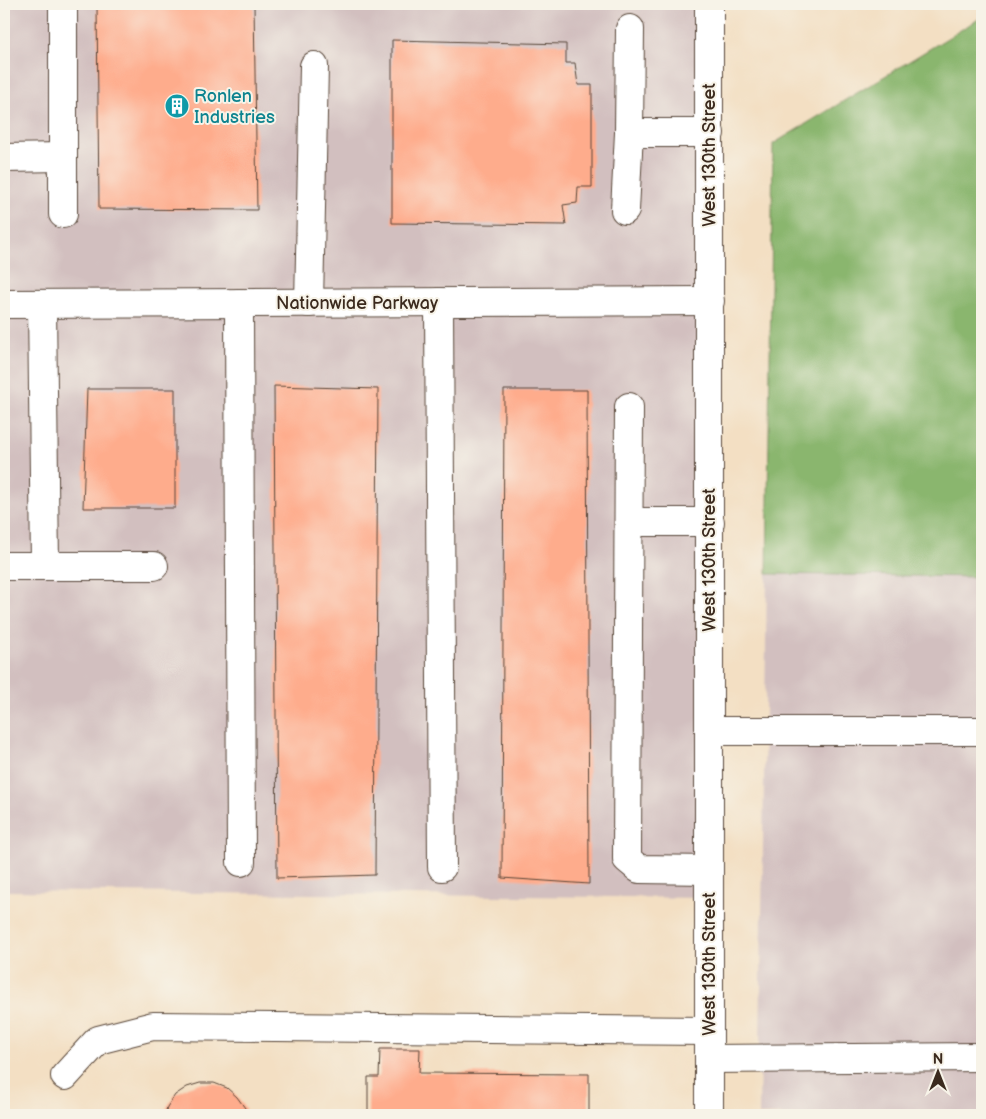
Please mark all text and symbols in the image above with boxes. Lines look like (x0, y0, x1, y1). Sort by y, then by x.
street label: West 130th Street (699, 83, 720, 227)
place label: Ronlen Industries (194, 86, 275, 128)
building icon: Ronlen Industries (164, 93, 190, 119)
street label: Nationwide Parkway (276, 293, 439, 314)
street label: West 130th Street (699, 488, 720, 632)
street label: West 130th Street (699, 892, 720, 1036)
north arrow (914, 1046, 964, 1096)
text: N (933, 1051, 943, 1068)

